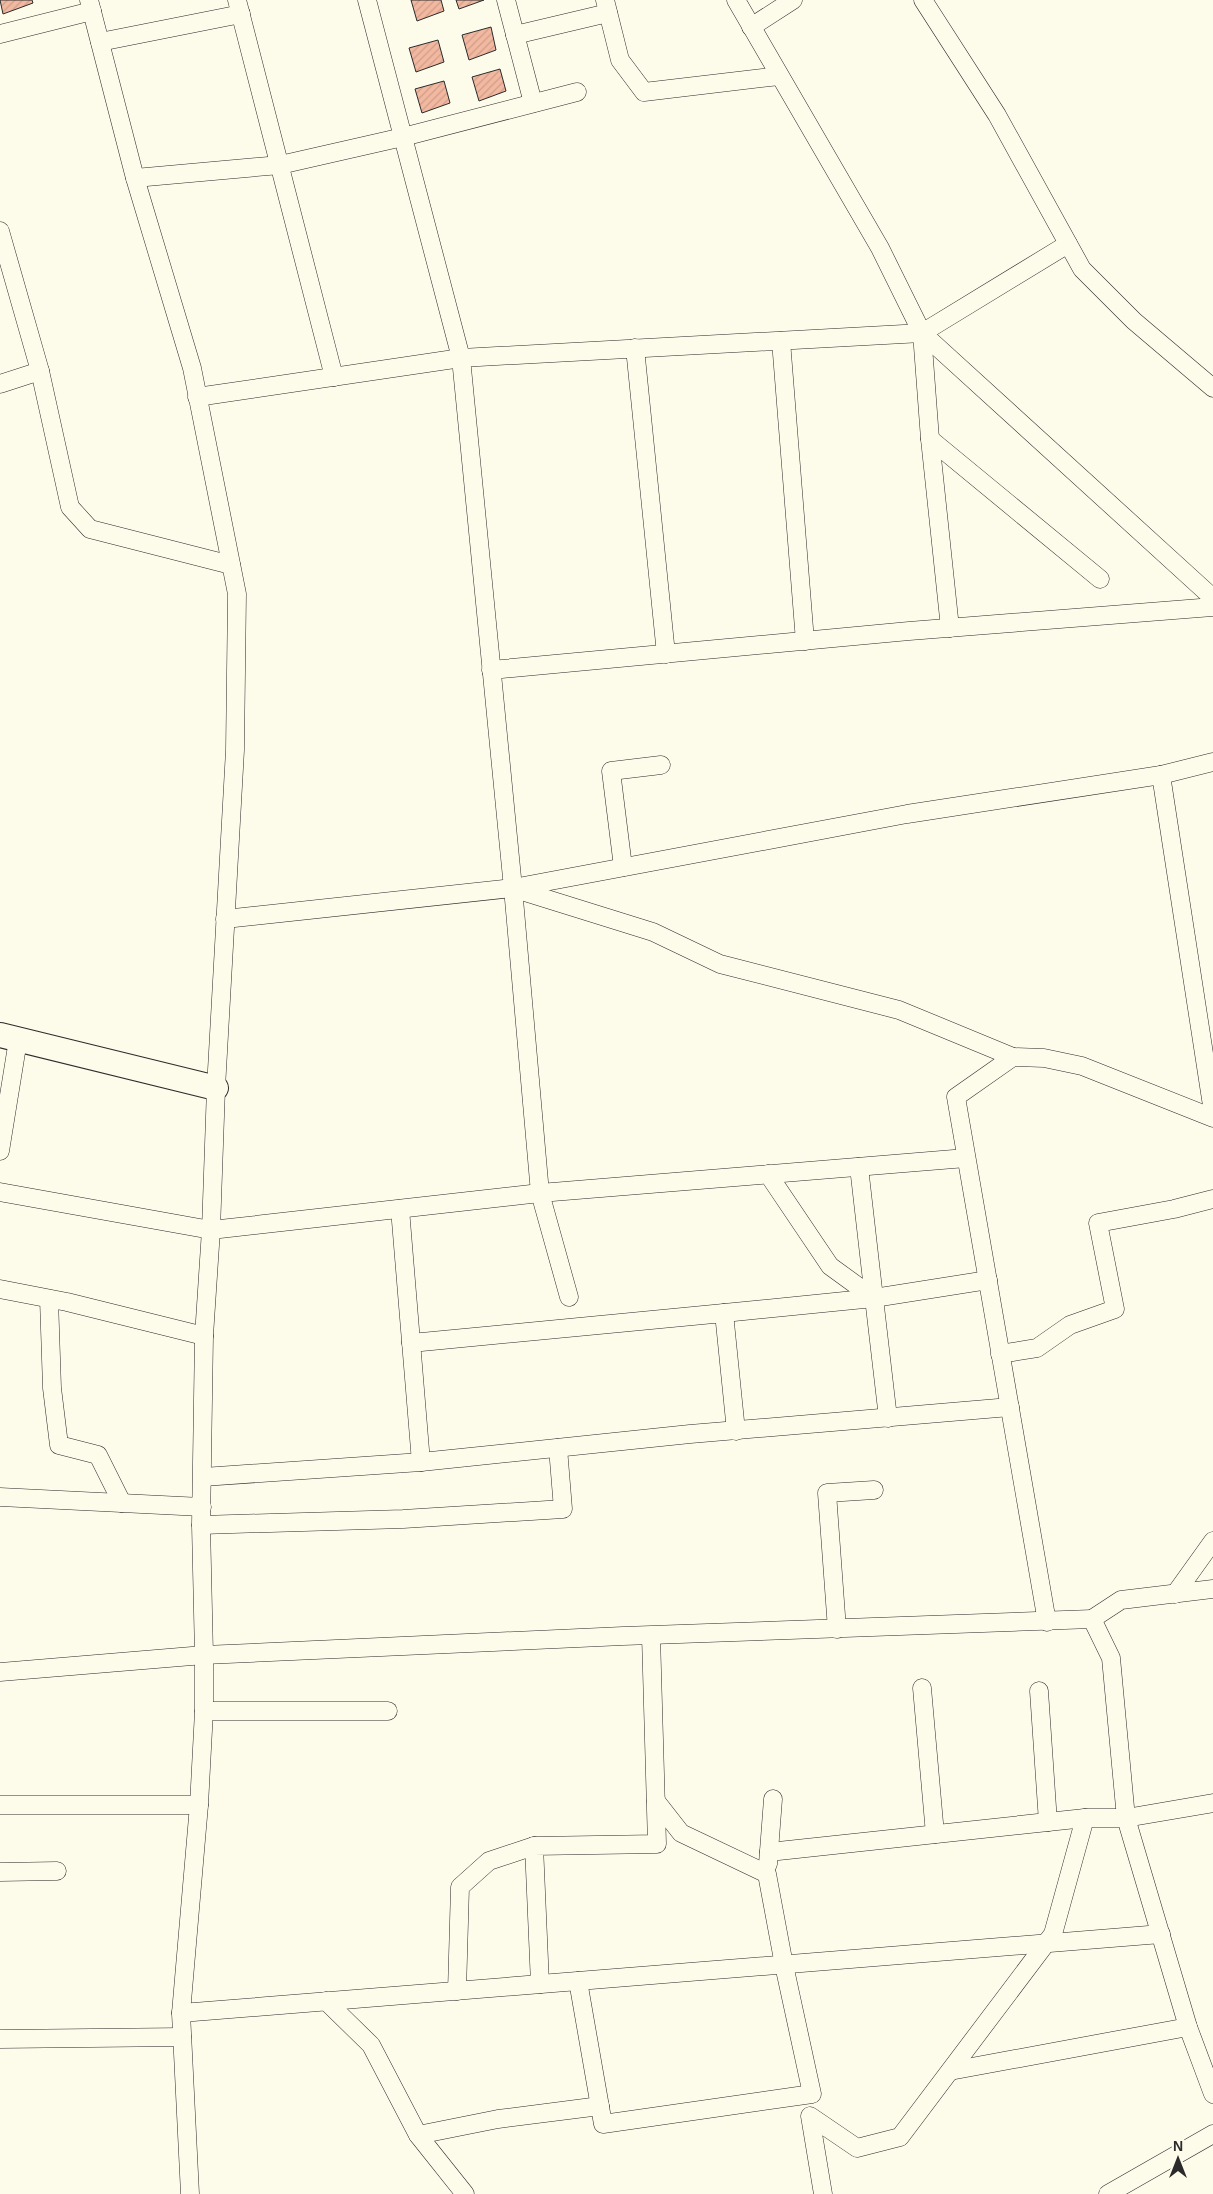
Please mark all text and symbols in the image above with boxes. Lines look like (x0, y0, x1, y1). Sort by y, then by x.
north arrow (1153, 2134, 1203, 2184)
text: N (1173, 2138, 1183, 2154)

